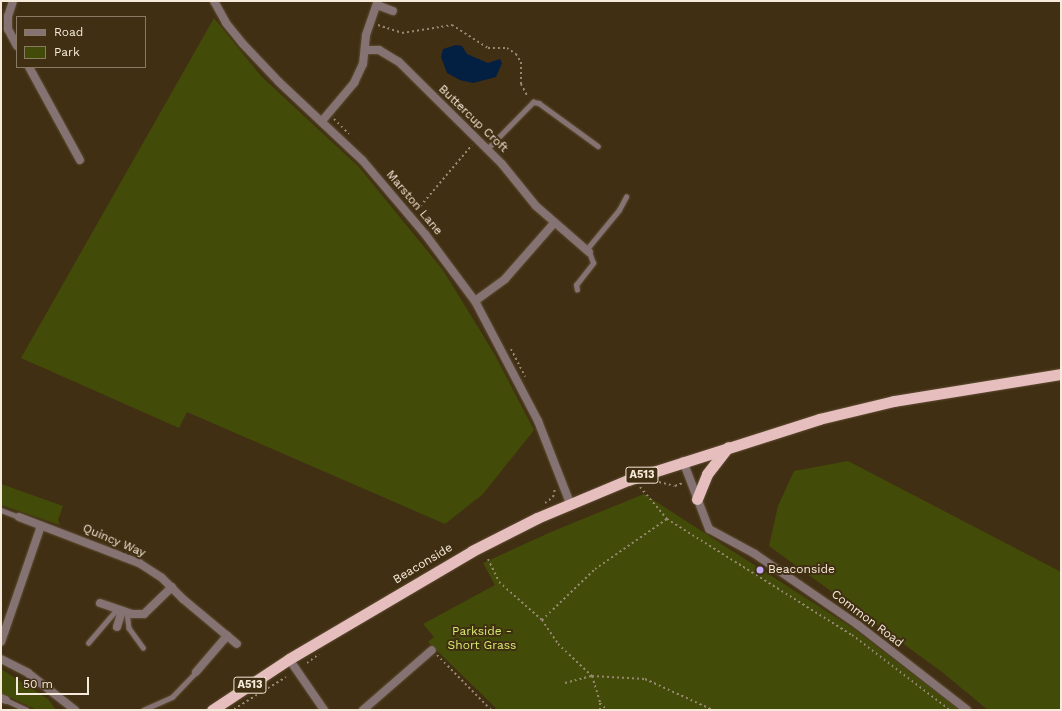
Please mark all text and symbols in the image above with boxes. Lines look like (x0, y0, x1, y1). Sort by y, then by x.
legend (16, 16, 146, 68)
text: Road (54, 25, 83, 39)
text: Park (54, 45, 80, 59)
street label: Buttercup Croft (435, 82, 511, 156)
street label: Marston Lane (383, 168, 445, 238)
road number: A513 (625, 466, 659, 484)
street label: Quincy Way (80, 521, 148, 561)
street label: Beaconside (391, 541, 455, 587)
place label: Beaconside (768, 563, 835, 577)
marker: Beaconside (755, 565, 765, 575)
street label: Common Road (828, 587, 906, 651)
park label: Parkside - Short Grass (448, 625, 516, 653)
scale bar (18, 669, 91, 695)
road number: A513 (233, 676, 267, 694)
text: 50 m (23, 677, 53, 691)

